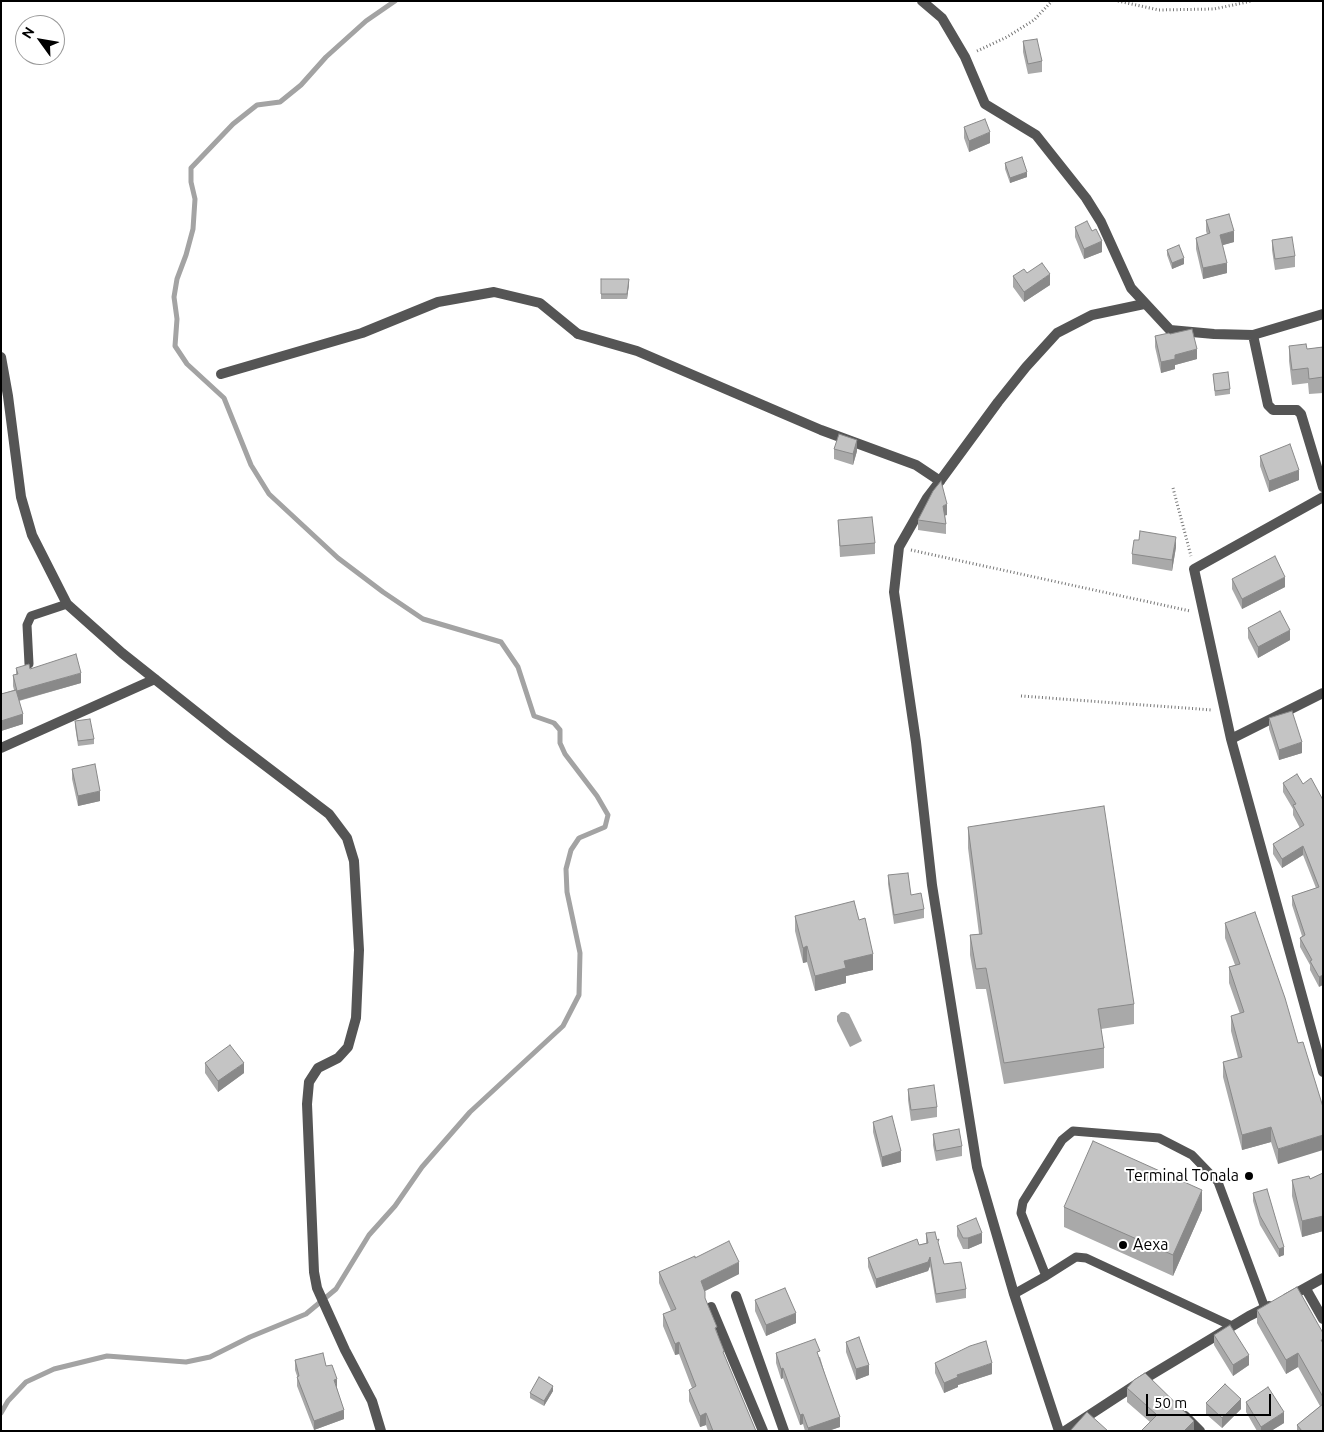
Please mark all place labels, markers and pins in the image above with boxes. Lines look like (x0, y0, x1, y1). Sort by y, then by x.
place label: Terminal Tonala (1126, 1166, 1239, 1186)
marker: Terminal Tonala (1243, 1170, 1255, 1182)
place label: Aexa (1133, 1235, 1168, 1255)
marker: Aexa (1117, 1239, 1129, 1251)

